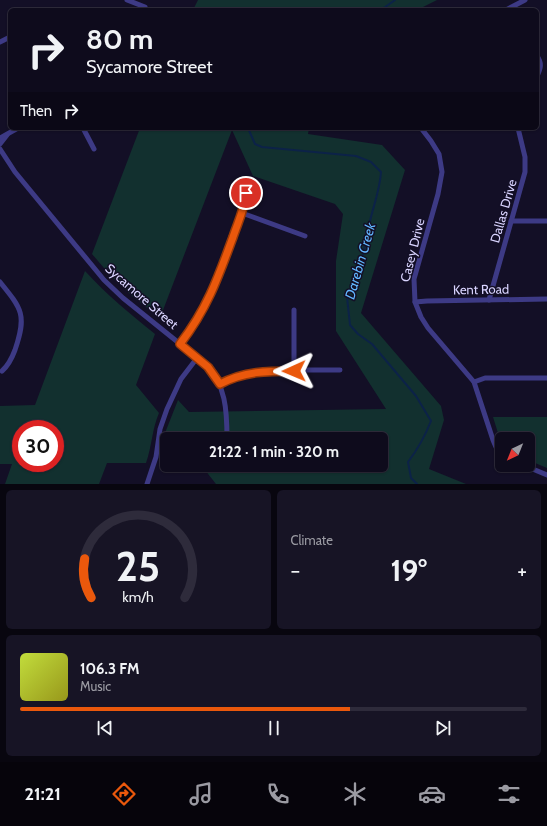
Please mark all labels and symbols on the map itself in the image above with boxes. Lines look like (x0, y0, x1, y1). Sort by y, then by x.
pin (229, 176, 263, 210)
street label: Dallas Drive (486, 177, 520, 245)
street label: Casey Drive (396, 216, 428, 283)
water label: Darebin Creek (340, 220, 380, 301)
street label: Sycamore Street (102, 260, 182, 332)
street label: Kent Road (453, 281, 509, 297)
position arrow (273, 350, 315, 392)
speed limit sign: 30 (12, 420, 64, 472)
north arrow (495, 432, 535, 472)

